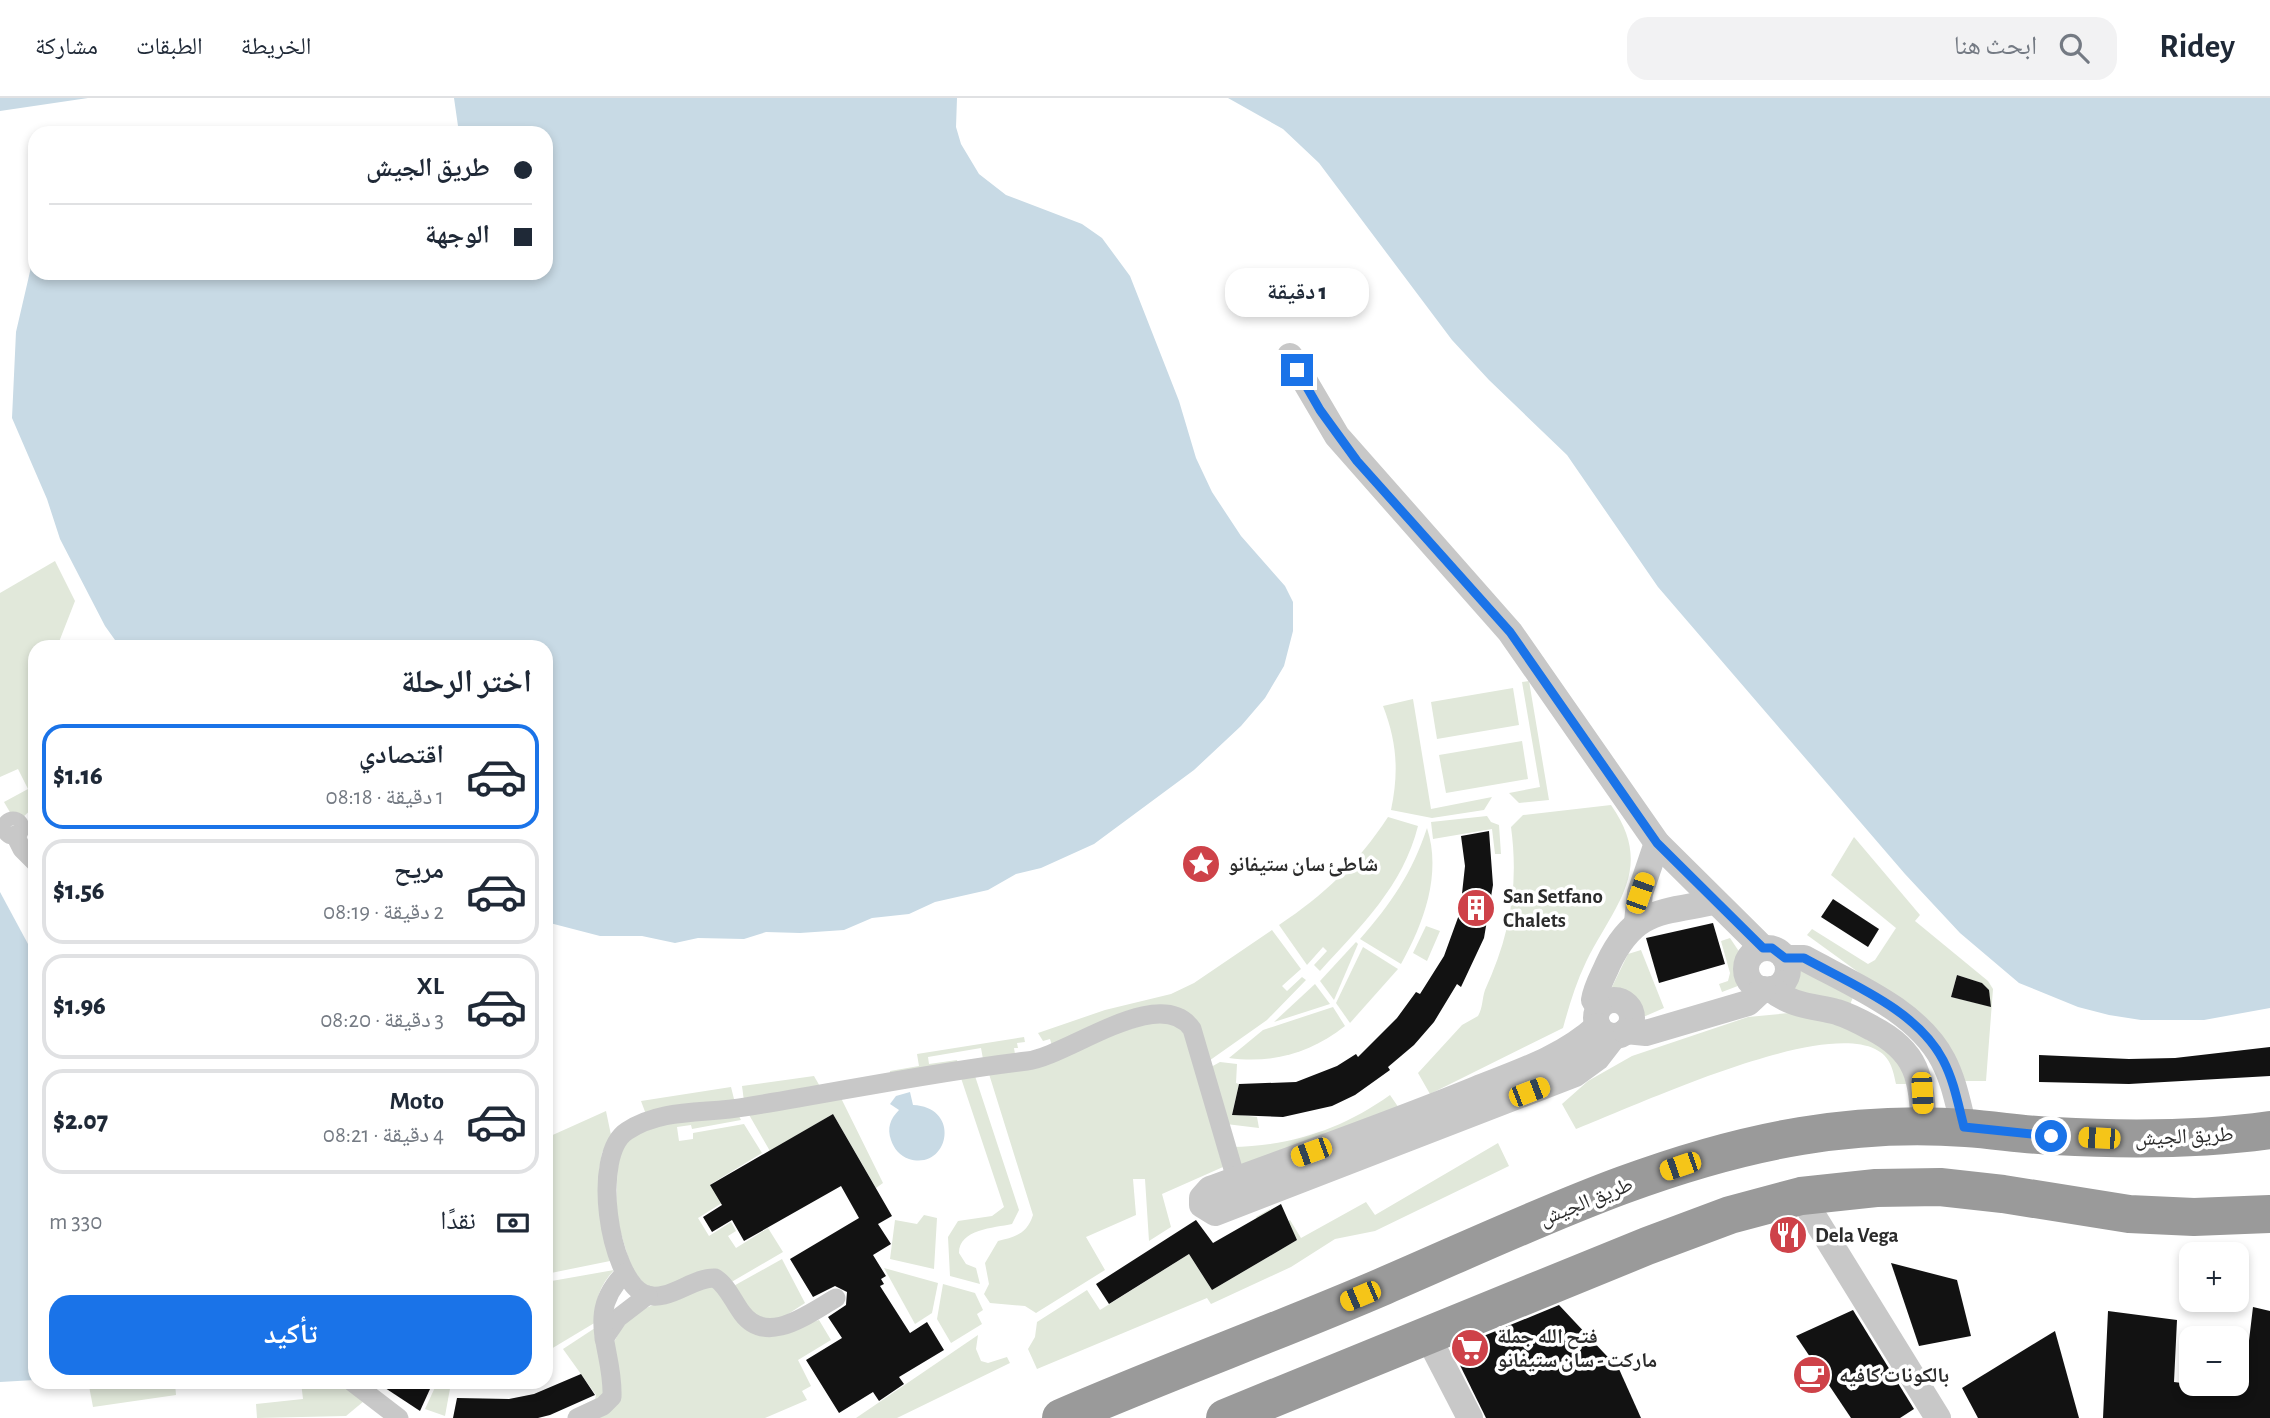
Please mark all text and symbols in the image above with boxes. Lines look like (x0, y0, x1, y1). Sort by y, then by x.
search box (1627, 17, 2117, 80)
icon: search (2055, 29, 2093, 67)
text: Ridey (2159, 31, 2235, 64)
text: ابحث هنا (1954, 33, 2037, 59)
text: مشاركة (35, 35, 98, 59)
text: الطبقات (136, 35, 203, 59)
text: الخريطة (241, 35, 311, 59)
text: طريق الجيش (366, 155, 490, 181)
text: الوجهة (425, 222, 490, 248)
callout: 1 دقيقة (1225, 268, 1369, 317)
text: 1 دقيقة (1267, 281, 1327, 304)
route end (1281, 354, 1313, 386)
text: اختر الرحلة (401, 666, 532, 698)
text: اقتصادي (359, 742, 444, 768)
icon: car (465, 745, 528, 808)
text: $1.16 (53, 763, 103, 789)
text: 1 دقيقة · 08:18 (326, 786, 444, 809)
place icon: شاطئ سان ستيفانو (1180, 843, 1222, 885)
place label: شاطئ سان ستيفانو (1228, 854, 1378, 877)
text: مريح (394, 857, 444, 883)
icon: car (465, 860, 528, 923)
car (1624, 870, 1657, 916)
text: $1.56 (53, 878, 105, 904)
place label: San Setfano Chalets (1503, 886, 1603, 931)
building icon: San Setfano Chalets (1455, 887, 1497, 929)
text: 2 دقيقة · 08:19 (323, 901, 444, 924)
text: XL (417, 973, 444, 999)
icon: car (465, 975, 528, 1038)
text: $1.96 (53, 993, 106, 1019)
text: 3 دقيقة · 08:20 (320, 1009, 444, 1032)
car (1911, 1071, 1934, 1115)
car (1506, 1075, 1553, 1109)
text: Moto (389, 1088, 444, 1114)
icon: car (465, 1090, 528, 1153)
text: $2.07 (53, 1108, 108, 1134)
route start (2035, 1120, 2067, 1152)
street label: طريق الجيش (2134, 1123, 2234, 1152)
text: 4 دقيقة · 08:21 (323, 1124, 444, 1147)
car (2078, 1126, 2121, 1150)
car (1288, 1135, 1335, 1169)
car (1657, 1149, 1704, 1183)
street label: طريق الجيش (1536, 1173, 1637, 1232)
icon: cash (494, 1204, 532, 1242)
text: نقدًا (440, 1208, 476, 1234)
text: 330 m (49, 1211, 102, 1234)
restaurant icon: Dela Vega (1767, 1214, 1809, 1256)
place label: Dela Vega (1815, 1225, 1899, 1246)
map controls (2179, 1242, 2249, 1396)
button: + (2179, 1242, 2249, 1312)
car (1337, 1278, 1384, 1314)
button: تأكيد (49, 1295, 532, 1375)
place label: فتح الله جملة ماركت - سان ستيفانو (1497, 1326, 1657, 1372)
button: − (2179, 1326, 2249, 1396)
supermarket icon: فتح الله جملة ماركت - سان ستيفانو (1449, 1327, 1491, 1369)
cafe icon: بالكونات كافيه (1791, 1354, 1833, 1396)
place label: بالكونات كافيه (1839, 1365, 1949, 1387)

